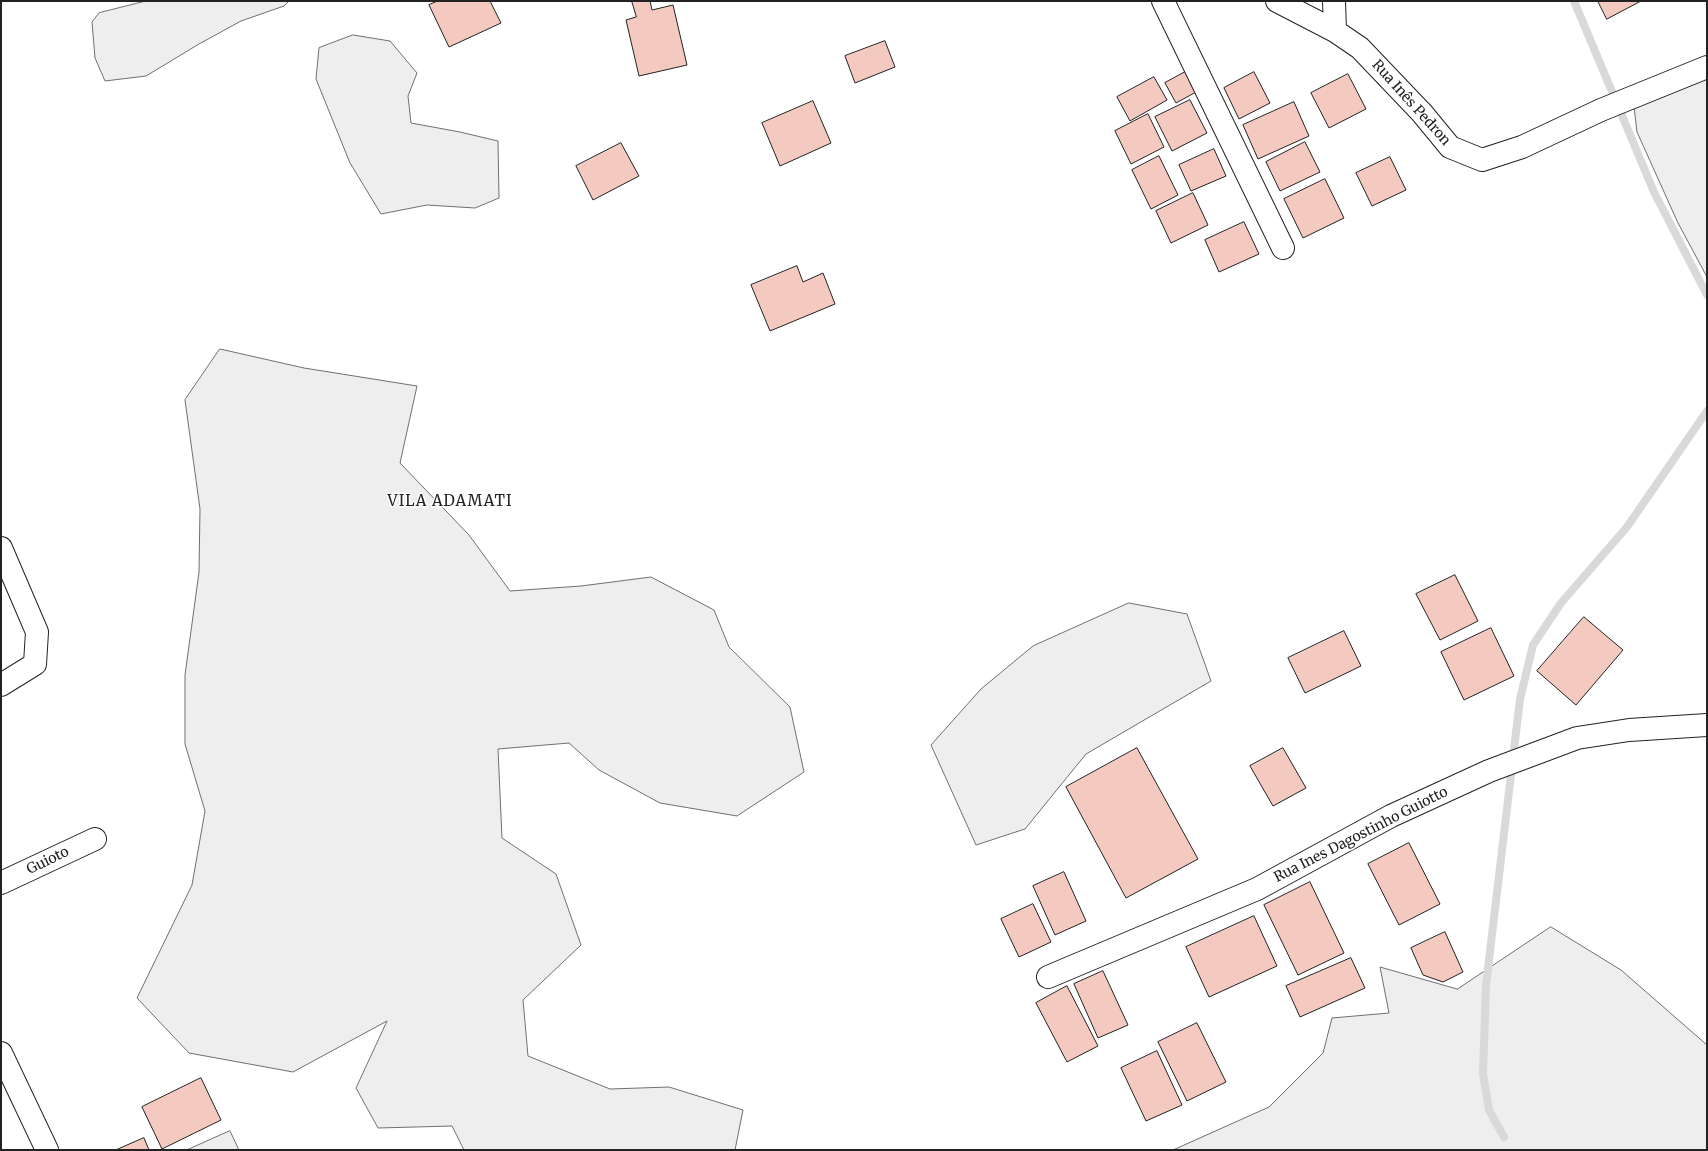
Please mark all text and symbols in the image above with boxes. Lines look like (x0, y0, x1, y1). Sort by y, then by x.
street label: Rua Inês Pedron (1368, 57, 1454, 149)
district label: VILA ADAMATI (387, 493, 513, 511)
street label: Rua Ines Dagostinho Guiotto (1271, 784, 1451, 886)
street label: Guioto (24, 844, 72, 878)

